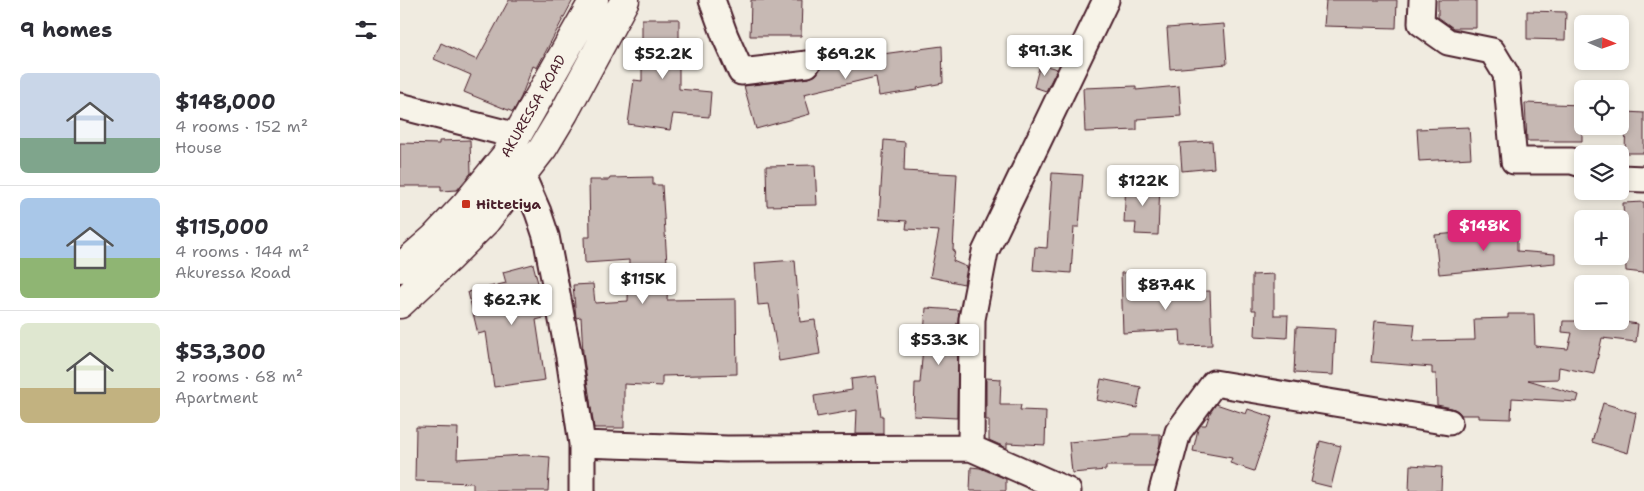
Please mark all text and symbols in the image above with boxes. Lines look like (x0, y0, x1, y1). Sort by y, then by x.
north arrow (1574, 15, 1629, 70)
map controls (1574, 15, 1629, 330)
text: 9 homes (20, 16, 112, 44)
icon: filters (352, 16, 380, 44)
pin: $91.3K (1004, 34, 1086, 77)
pin: $52.2K (622, 38, 704, 80)
pin: $69.2K (805, 38, 887, 80)
text: $91.3K (1018, 40, 1072, 61)
text: $52.2K (634, 43, 692, 64)
text: $69.2K (816, 43, 876, 64)
street label: AKURESSA ROAD (496, 52, 570, 160)
button: locate (1574, 80, 1629, 135)
text: $148,000 (175, 88, 276, 116)
icon: home (60, 93, 120, 153)
text: 4 rooms · 152 m² (175, 116, 308, 137)
text: House (175, 137, 222, 158)
button: layers (1574, 145, 1629, 200)
pin: $122K (1108, 164, 1178, 207)
text: $122K (1118, 170, 1168, 191)
place label: Hittetiya (476, 195, 542, 213)
marker: Hittetiya (460, 198, 472, 210)
pin: $148K (1449, 210, 1519, 252)
button: + (1574, 210, 1629, 265)
text: $115,000 (175, 213, 269, 241)
text: $148K (1459, 215, 1509, 236)
icon: home (60, 218, 120, 278)
text: 4 rooms · 144 m² (175, 241, 309, 262)
text: Akuressa Road (175, 262, 291, 283)
pin: $115K (608, 262, 678, 305)
text: $115K (620, 268, 666, 289)
pin: $87.4K (1125, 268, 1207, 311)
text: $87.4K (1137, 274, 1195, 295)
button: − (1574, 275, 1629, 330)
pin: $62.7K (471, 284, 553, 326)
text: $62.7K (483, 289, 541, 310)
pin: $53.3K (898, 324, 980, 366)
text: $53.3K (910, 329, 968, 350)
text: $53,300 (175, 338, 266, 366)
icon: home (60, 343, 120, 403)
text: 2 rooms · 68 m² (175, 366, 303, 387)
text: Apartment (175, 387, 258, 408)

